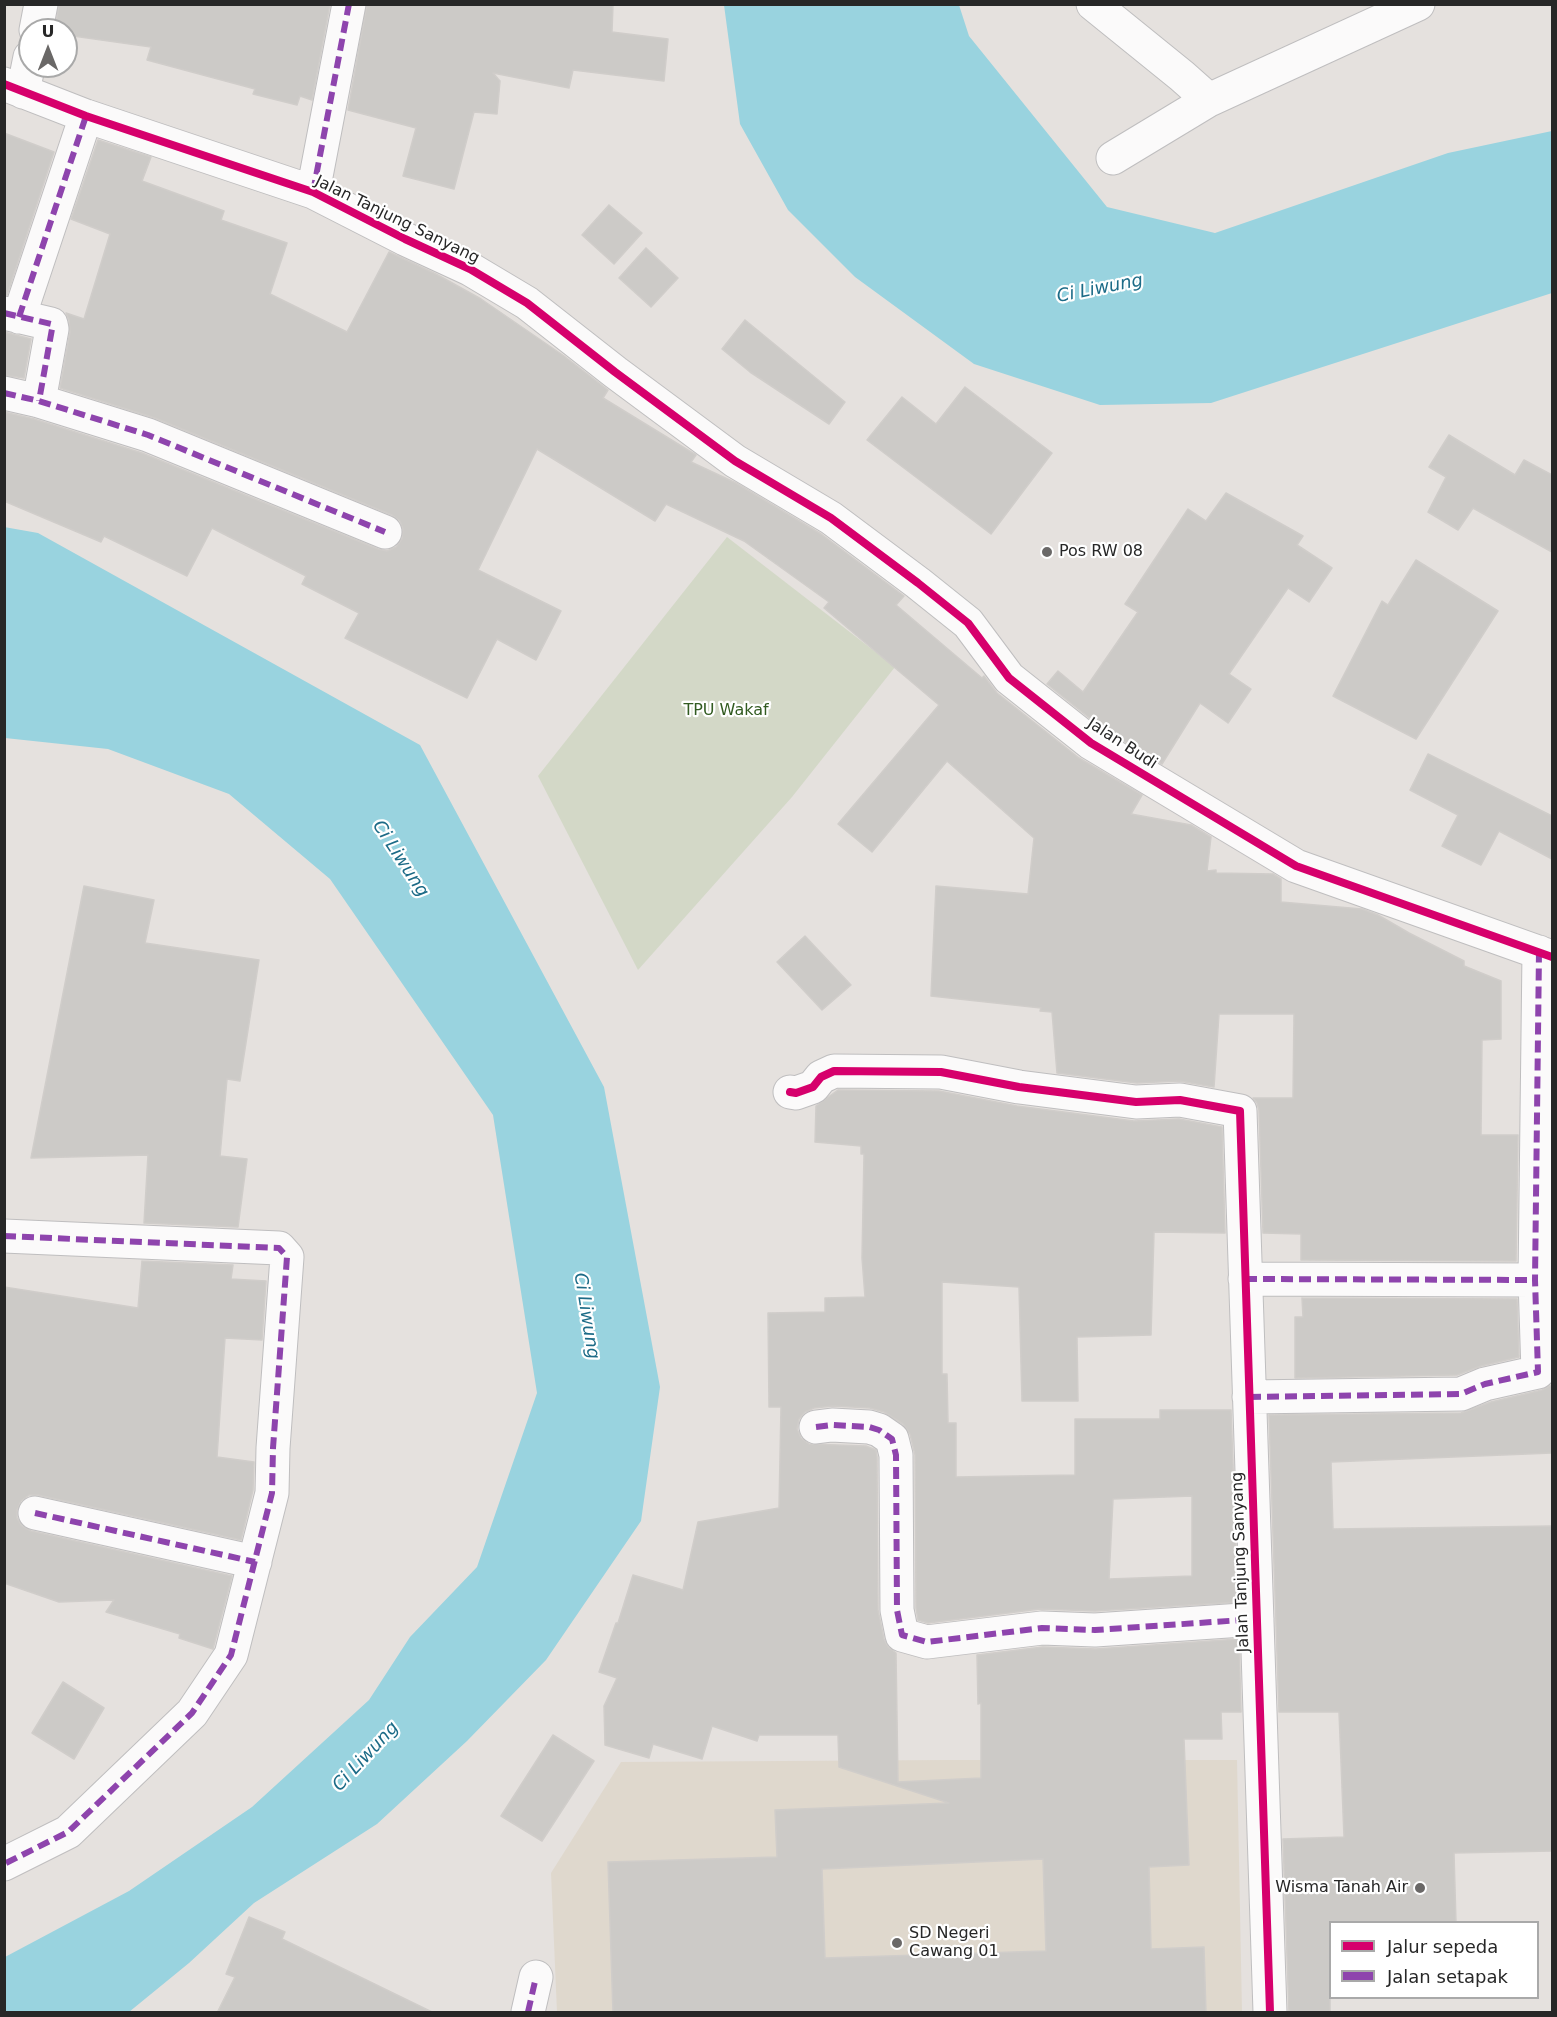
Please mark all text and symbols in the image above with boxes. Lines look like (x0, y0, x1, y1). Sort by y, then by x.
north arrow (18, 18, 78, 78)
text: U (42, 22, 55, 41)
street label: Jalan Tanjung Sanyang (312, 172, 482, 268)
water label: Ci Liwung (1055, 270, 1145, 308)
place label: Pos RW 08 (1059, 542, 1143, 562)
marker: Pos RW 08 (1040, 545, 1054, 559)
park label: TPU Wakaf (683, 701, 769, 721)
street label: Jalan Budi (1083, 714, 1161, 774)
water label: Ci Liwung (367, 817, 433, 901)
water label: Ci Liwung (569, 1271, 603, 1361)
street label: Jalan Tanjung Sanyang (1228, 1471, 1254, 1653)
water label: Ci Liwung (328, 1718, 404, 1796)
place label: Wisma Tanah Air (1275, 1878, 1408, 1898)
marker: Wisma Tanah Air (1413, 1881, 1427, 1895)
legend (1329, 1921, 1539, 1999)
place label: SD Negeri Cawang 01 (909, 1924, 999, 1962)
marker: SD Negeri Cawang 01 (890, 1936, 904, 1950)
text: Jalur sepeda (1387, 1936, 1498, 1957)
text: Jalan setapak (1387, 1966, 1508, 1987)

